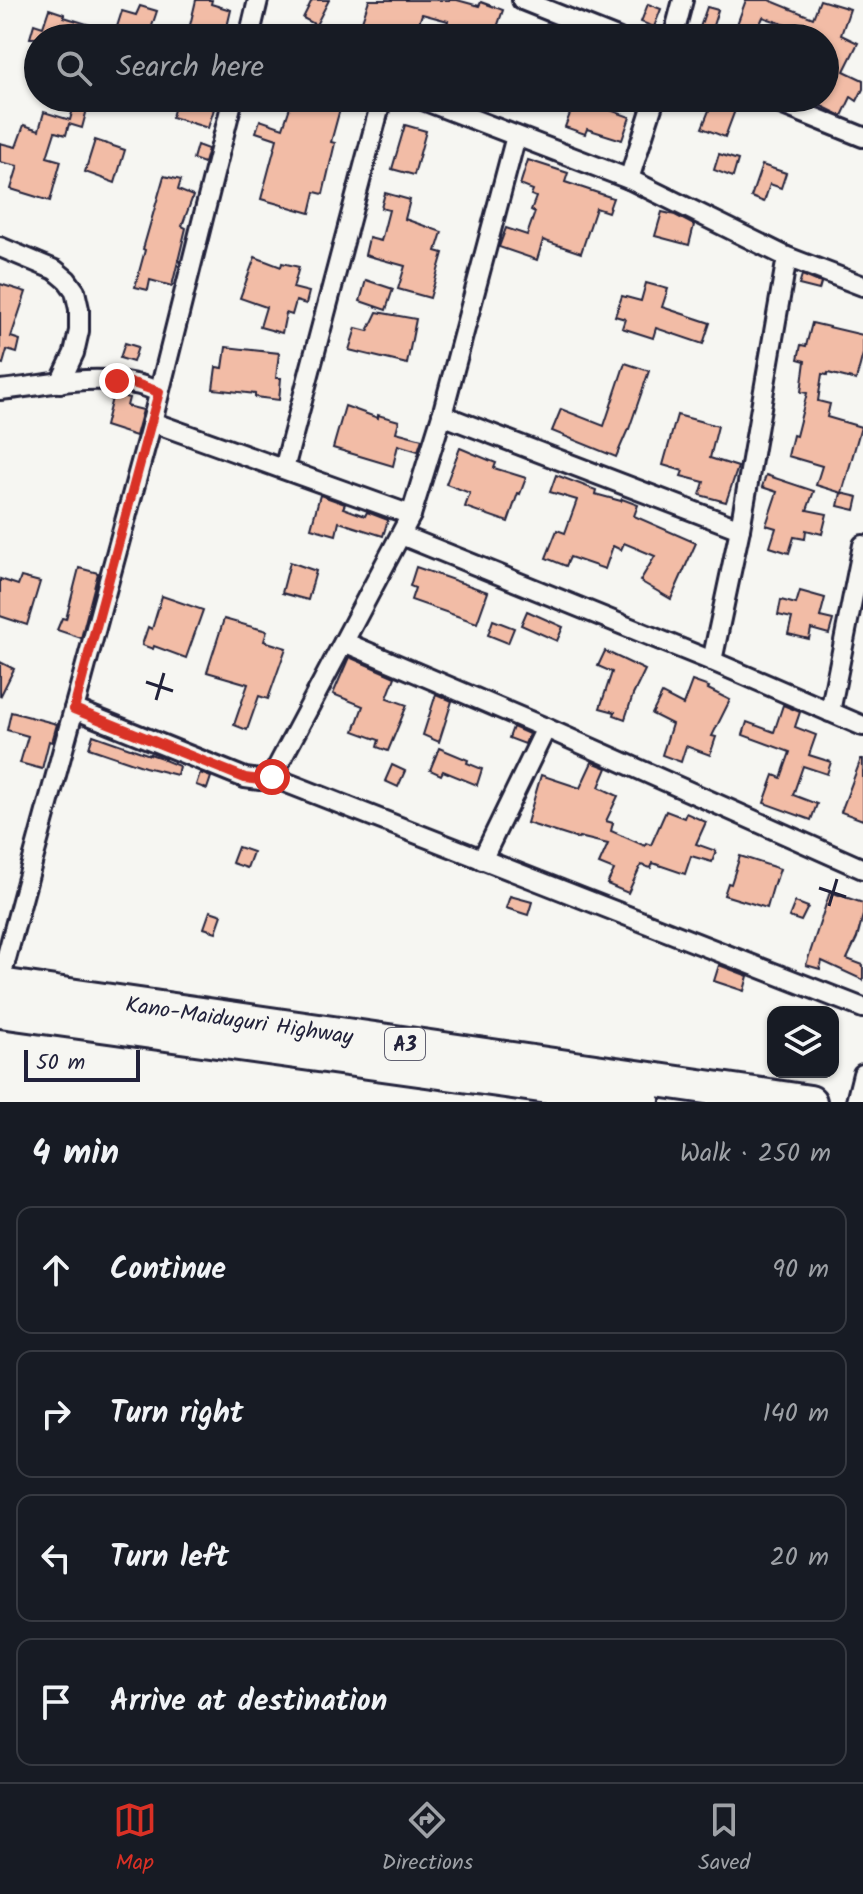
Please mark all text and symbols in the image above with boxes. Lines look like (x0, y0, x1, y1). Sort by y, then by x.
search box (24, 24, 839, 112)
text: Search here (116, 44, 264, 92)
icon: search (52, 46, 96, 90)
route end (99, 363, 135, 399)
route start (254, 759, 290, 795)
street label: Kano-Maiduguri Highway (123, 988, 356, 1056)
map controls (767, 1006, 839, 1078)
button: layers (767, 1006, 839, 1078)
road number: A3 (385, 1028, 425, 1060)
scale bar (24, 1046, 140, 1082)
text: 50 m (36, 1046, 85, 1081)
text: 4 min (32, 1127, 119, 1181)
text: Walk · 250 m (680, 1133, 831, 1175)
text: Continue (110, 1246, 226, 1294)
icon: ahead (34, 1248, 78, 1292)
text: 90 m (772, 1249, 829, 1291)
text: Turn right (110, 1390, 243, 1438)
icon: right (34, 1392, 78, 1436)
text: 140 m (762, 1393, 829, 1435)
text: Turn left (110, 1534, 229, 1582)
icon: left (34, 1536, 78, 1580)
text: 20 m (770, 1537, 829, 1579)
text: Arrive at destination (110, 1678, 387, 1726)
icon: arrive (34, 1680, 78, 1724)
tab: Map (113, 1798, 157, 1881)
tab: Directions (382, 1798, 473, 1881)
tab: Saved (698, 1798, 750, 1881)

